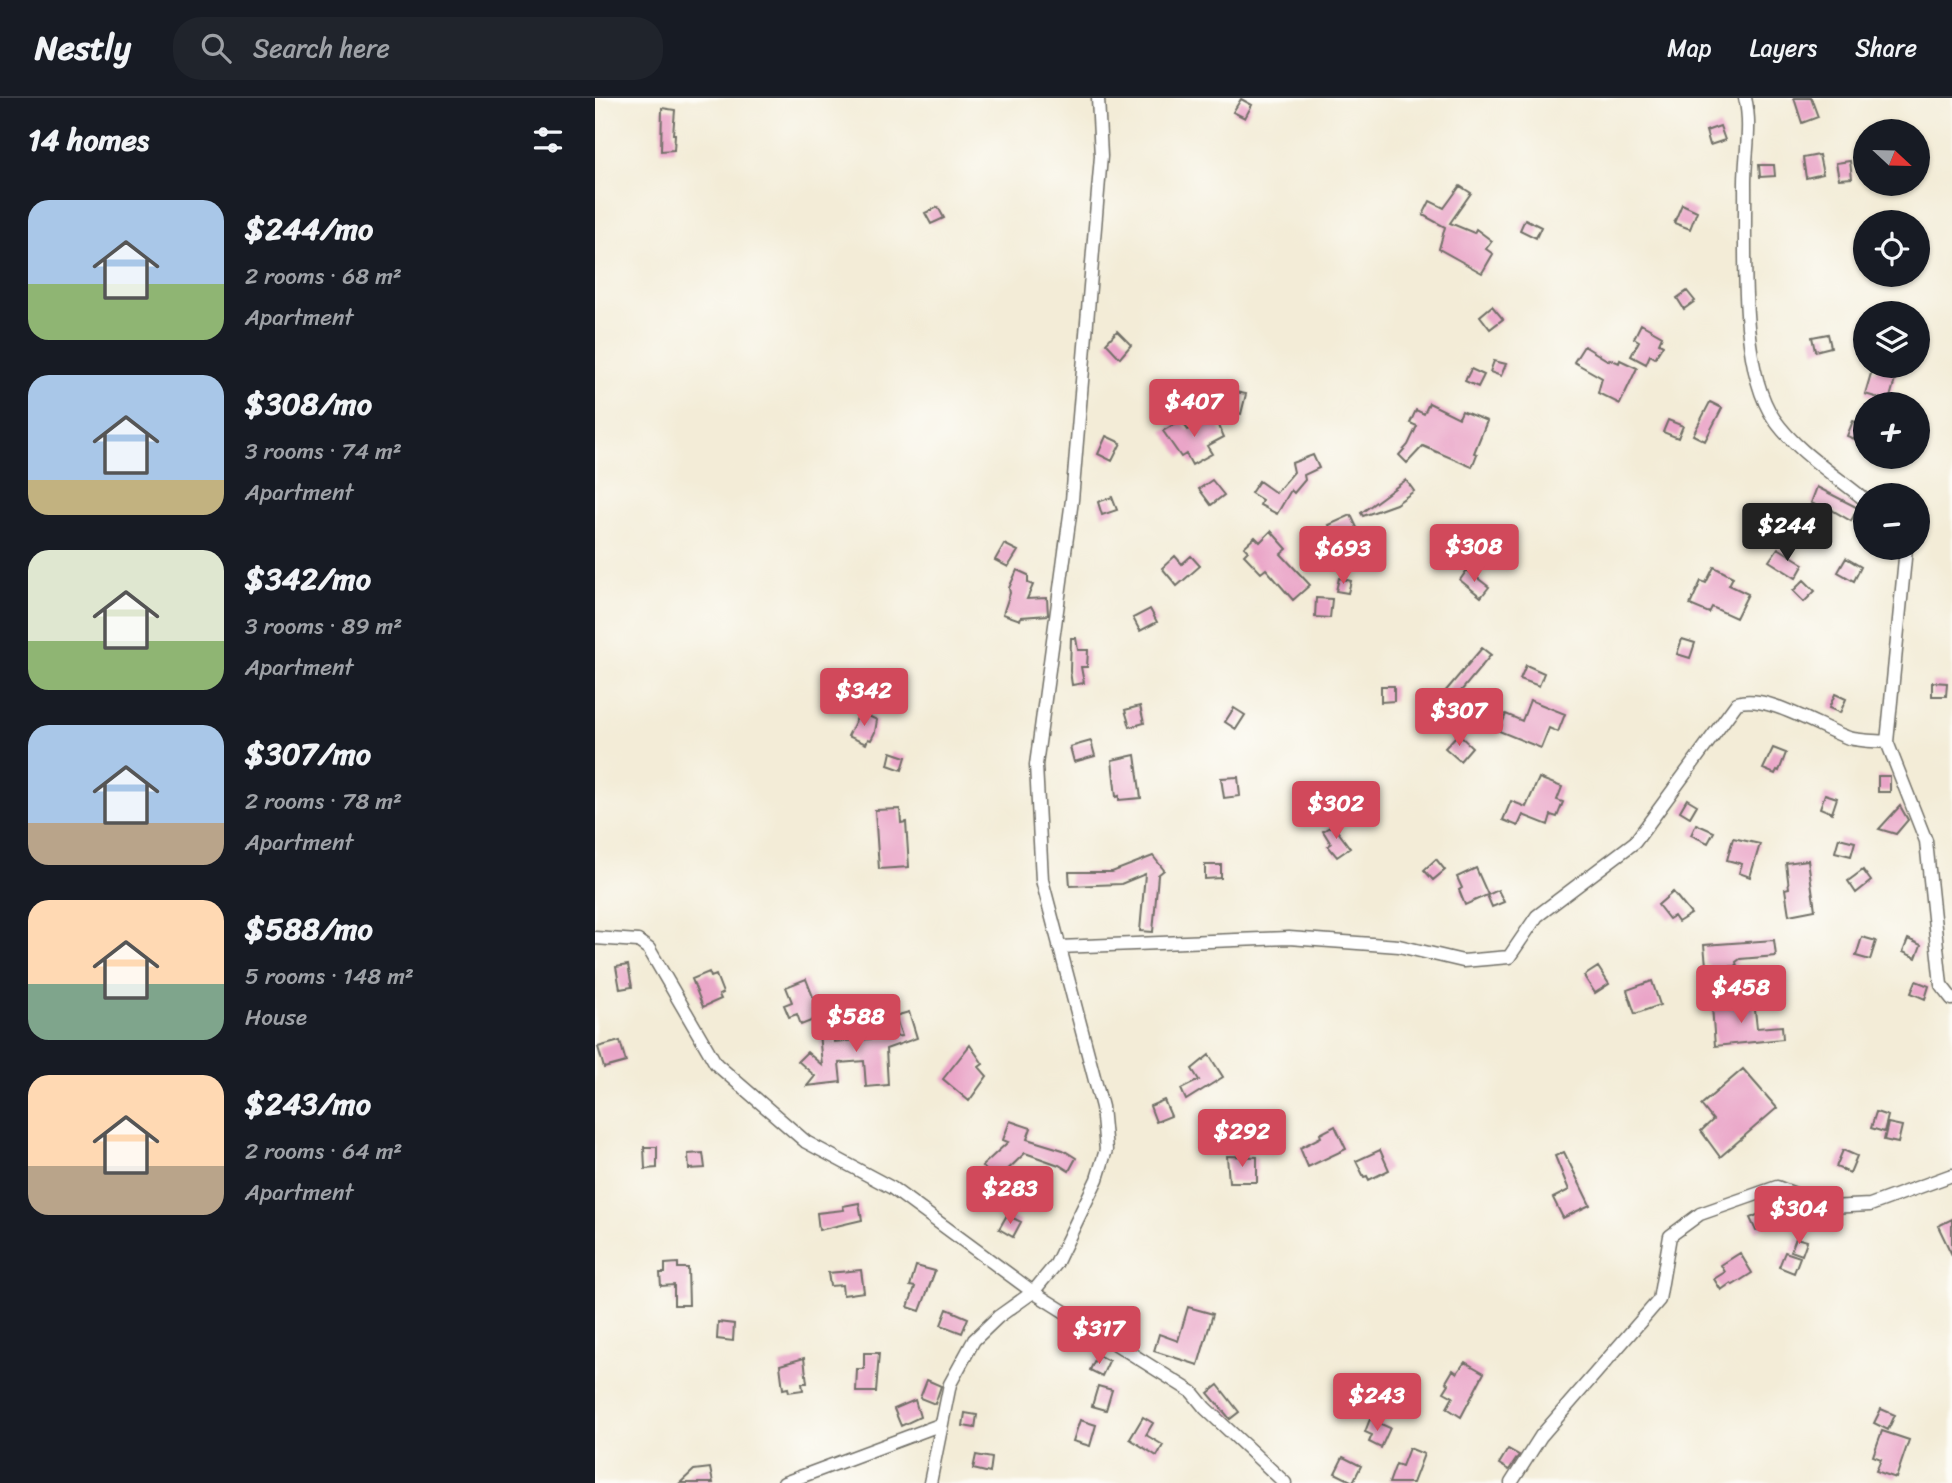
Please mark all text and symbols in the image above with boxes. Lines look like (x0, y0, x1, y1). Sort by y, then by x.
search box (173, 17, 663, 80)
text: Nestly (35, 19, 131, 77)
text: Search here (253, 25, 390, 71)
text: Map (1667, 27, 1712, 69)
text: Layers (1750, 27, 1817, 69)
text: Share (1855, 27, 1917, 69)
icon: search (197, 29, 235, 67)
text: 14 homes (28, 113, 149, 167)
north arrow (1853, 119, 1930, 196)
map controls (1853, 119, 1930, 560)
icon: filters (529, 121, 567, 159)
text: $244/mo (245, 202, 373, 256)
button: locate (1853, 210, 1930, 287)
icon: home (84, 228, 168, 312)
text: 2 rooms · 68 m² (245, 256, 402, 297)
text: Apartment (245, 297, 354, 338)
button: layers (1853, 301, 1930, 378)
text: $308/mo (245, 377, 372, 431)
pin: $407 (1153, 380, 1235, 439)
text: $407 (1165, 381, 1223, 422)
button: + (1853, 392, 1930, 469)
icon: home (84, 403, 168, 487)
text: 3 rooms · 74 m² (245, 431, 402, 472)
text: Apartment (245, 472, 354, 513)
button: − (1853, 483, 1930, 560)
pin: $244 (1746, 504, 1828, 563)
text: $244 (1758, 505, 1816, 546)
pin: $308 (1433, 524, 1515, 584)
pin: $693 (1302, 526, 1384, 586)
text: $308 (1446, 526, 1502, 567)
text: $693 (1315, 528, 1371, 569)
text: $342/mo (245, 552, 371, 606)
icon: home (84, 578, 168, 662)
text: 3 rooms · 89 m² (245, 606, 402, 647)
text: Apartment (245, 647, 354, 688)
pin: $342 (823, 668, 905, 728)
text: $342 (836, 670, 892, 711)
pin: $307 (1418, 688, 1500, 748)
text: $307 (1431, 690, 1487, 731)
text: $307/mo (245, 727, 371, 781)
icon: home (84, 753, 168, 837)
text: 2 rooms · 78 m² (245, 781, 402, 822)
pin: $302 (1295, 782, 1377, 841)
text: $302 (1308, 783, 1364, 824)
text: Apartment (245, 822, 354, 863)
text: $588/mo (245, 902, 373, 956)
icon: home (84, 928, 168, 1012)
text: 5 rooms · 148 m² (245, 956, 414, 997)
pin: $458 (1700, 965, 1782, 1025)
text: $458 (1712, 967, 1770, 1008)
pin: $588 (815, 995, 897, 1054)
text: $588 (827, 996, 885, 1037)
text: House (245, 997, 307, 1038)
text: $243/mo (245, 1077, 371, 1131)
icon: home (84, 1103, 168, 1187)
pin: $292 (1201, 1110, 1283, 1169)
text: $292 (1214, 1111, 1270, 1152)
text: 2 rooms · 64 m² (245, 1131, 402, 1172)
pin: $283 (969, 1166, 1051, 1226)
text: $283 (982, 1168, 1038, 1209)
text: Apartment (245, 1172, 354, 1213)
pin: $304 (1758, 1186, 1840, 1246)
text: $304 (1770, 1188, 1828, 1229)
pin: $317 (1058, 1306, 1140, 1366)
text: $317 (1073, 1308, 1125, 1349)
pin: $243 (1336, 1374, 1418, 1433)
text: $243 (1349, 1375, 1405, 1416)

